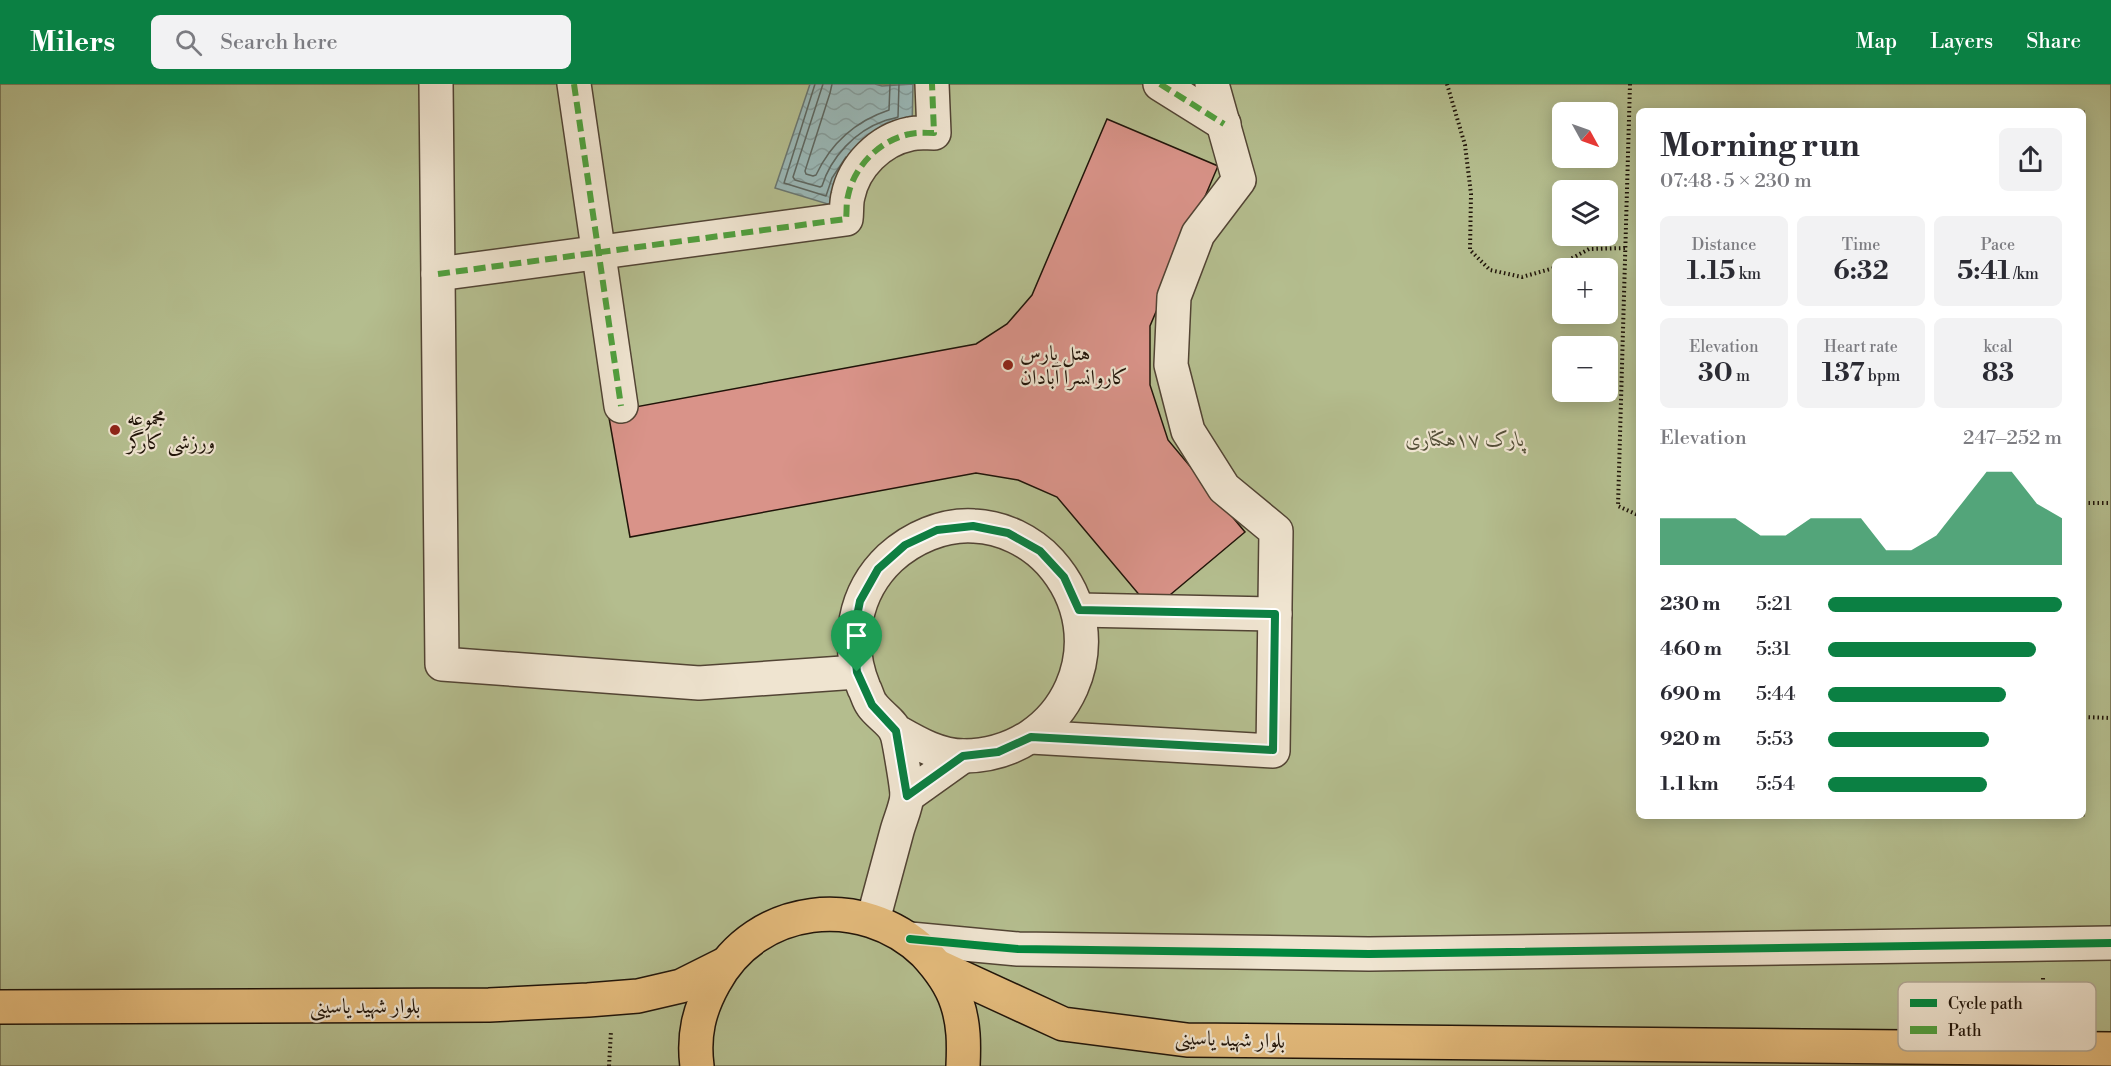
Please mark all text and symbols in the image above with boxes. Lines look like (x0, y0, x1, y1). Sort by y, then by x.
search box (151, 15, 571, 69)
text: Milers (30, 25, 115, 60)
icon: search (172, 26, 205, 59)
text: Search here (220, 29, 338, 56)
text: Map (1856, 29, 1897, 55)
text: Layers (1930, 29, 1993, 55)
text: Share (2026, 29, 2081, 55)
north arrow (1552, 102, 1618, 168)
map controls (1552, 102, 1618, 402)
text: Morning run (1660, 126, 1860, 167)
button: share (1999, 128, 2062, 191)
text: 07:48 · 5 × 230 m (1660, 169, 1812, 194)
button: layers (1552, 180, 1618, 246)
text: Distance (1692, 235, 1756, 255)
text: Time (1842, 235, 1880, 255)
text: Pace (1981, 235, 2015, 255)
text: 1.15 (1687, 255, 1735, 287)
text: 6:32 (1833, 255, 1889, 287)
text: 5:41 (1957, 255, 2010, 287)
button: + (1552, 258, 1618, 324)
text: km (1735, 264, 1761, 284)
text: /km (2010, 264, 2039, 284)
button: − (1552, 336, 1618, 402)
text: Elevation (1689, 337, 1759, 357)
text: Heart rate (1824, 337, 1898, 357)
text: kcal (1983, 337, 2013, 357)
place label: هتل پارس کاروانسرا آبادان (1020, 341, 1128, 391)
text: 30 (1698, 357, 1733, 389)
text: 137 (1822, 357, 1865, 389)
text: 83 (1982, 357, 2014, 389)
marker: هتل پارس کاروانسرا آبادان (1001, 358, 1015, 372)
text: m (1733, 366, 1750, 386)
text: bpm (1865, 366, 1900, 386)
place label: مجموعه ورزشی کارگر (125, 406, 215, 457)
marker: مجموعه ورزشی کارگر (108, 423, 122, 437)
text: Elevation (1660, 426, 1747, 451)
text: 247–252 m (1963, 426, 2062, 451)
park label: پارک ۱۷هکتاری (1405, 427, 1527, 454)
text: 230 m (1660, 592, 1720, 617)
text: 5:21 (1756, 592, 1792, 617)
pin (831, 610, 882, 672)
icon: arrive (840, 619, 873, 652)
text: 460 m (1660, 637, 1722, 662)
text: 5:31 (1756, 637, 1791, 662)
text: 690 m (1660, 682, 1721, 707)
text: 5:44 (1756, 682, 1796, 707)
text: 920 m (1660, 727, 1721, 752)
text: 5:53 (1756, 727, 1794, 752)
text: 1.1 km (1660, 772, 1719, 797)
text: 5:54 (1756, 772, 1795, 797)
legend (1898, 982, 2096, 1051)
street label: بلوار شهید یاسینی (310, 994, 420, 1021)
text: Cycle path (1948, 994, 2023, 1014)
text: Path (1948, 1021, 1982, 1041)
street label: بلوار شهید یاسینی (1174, 1025, 1286, 1056)

